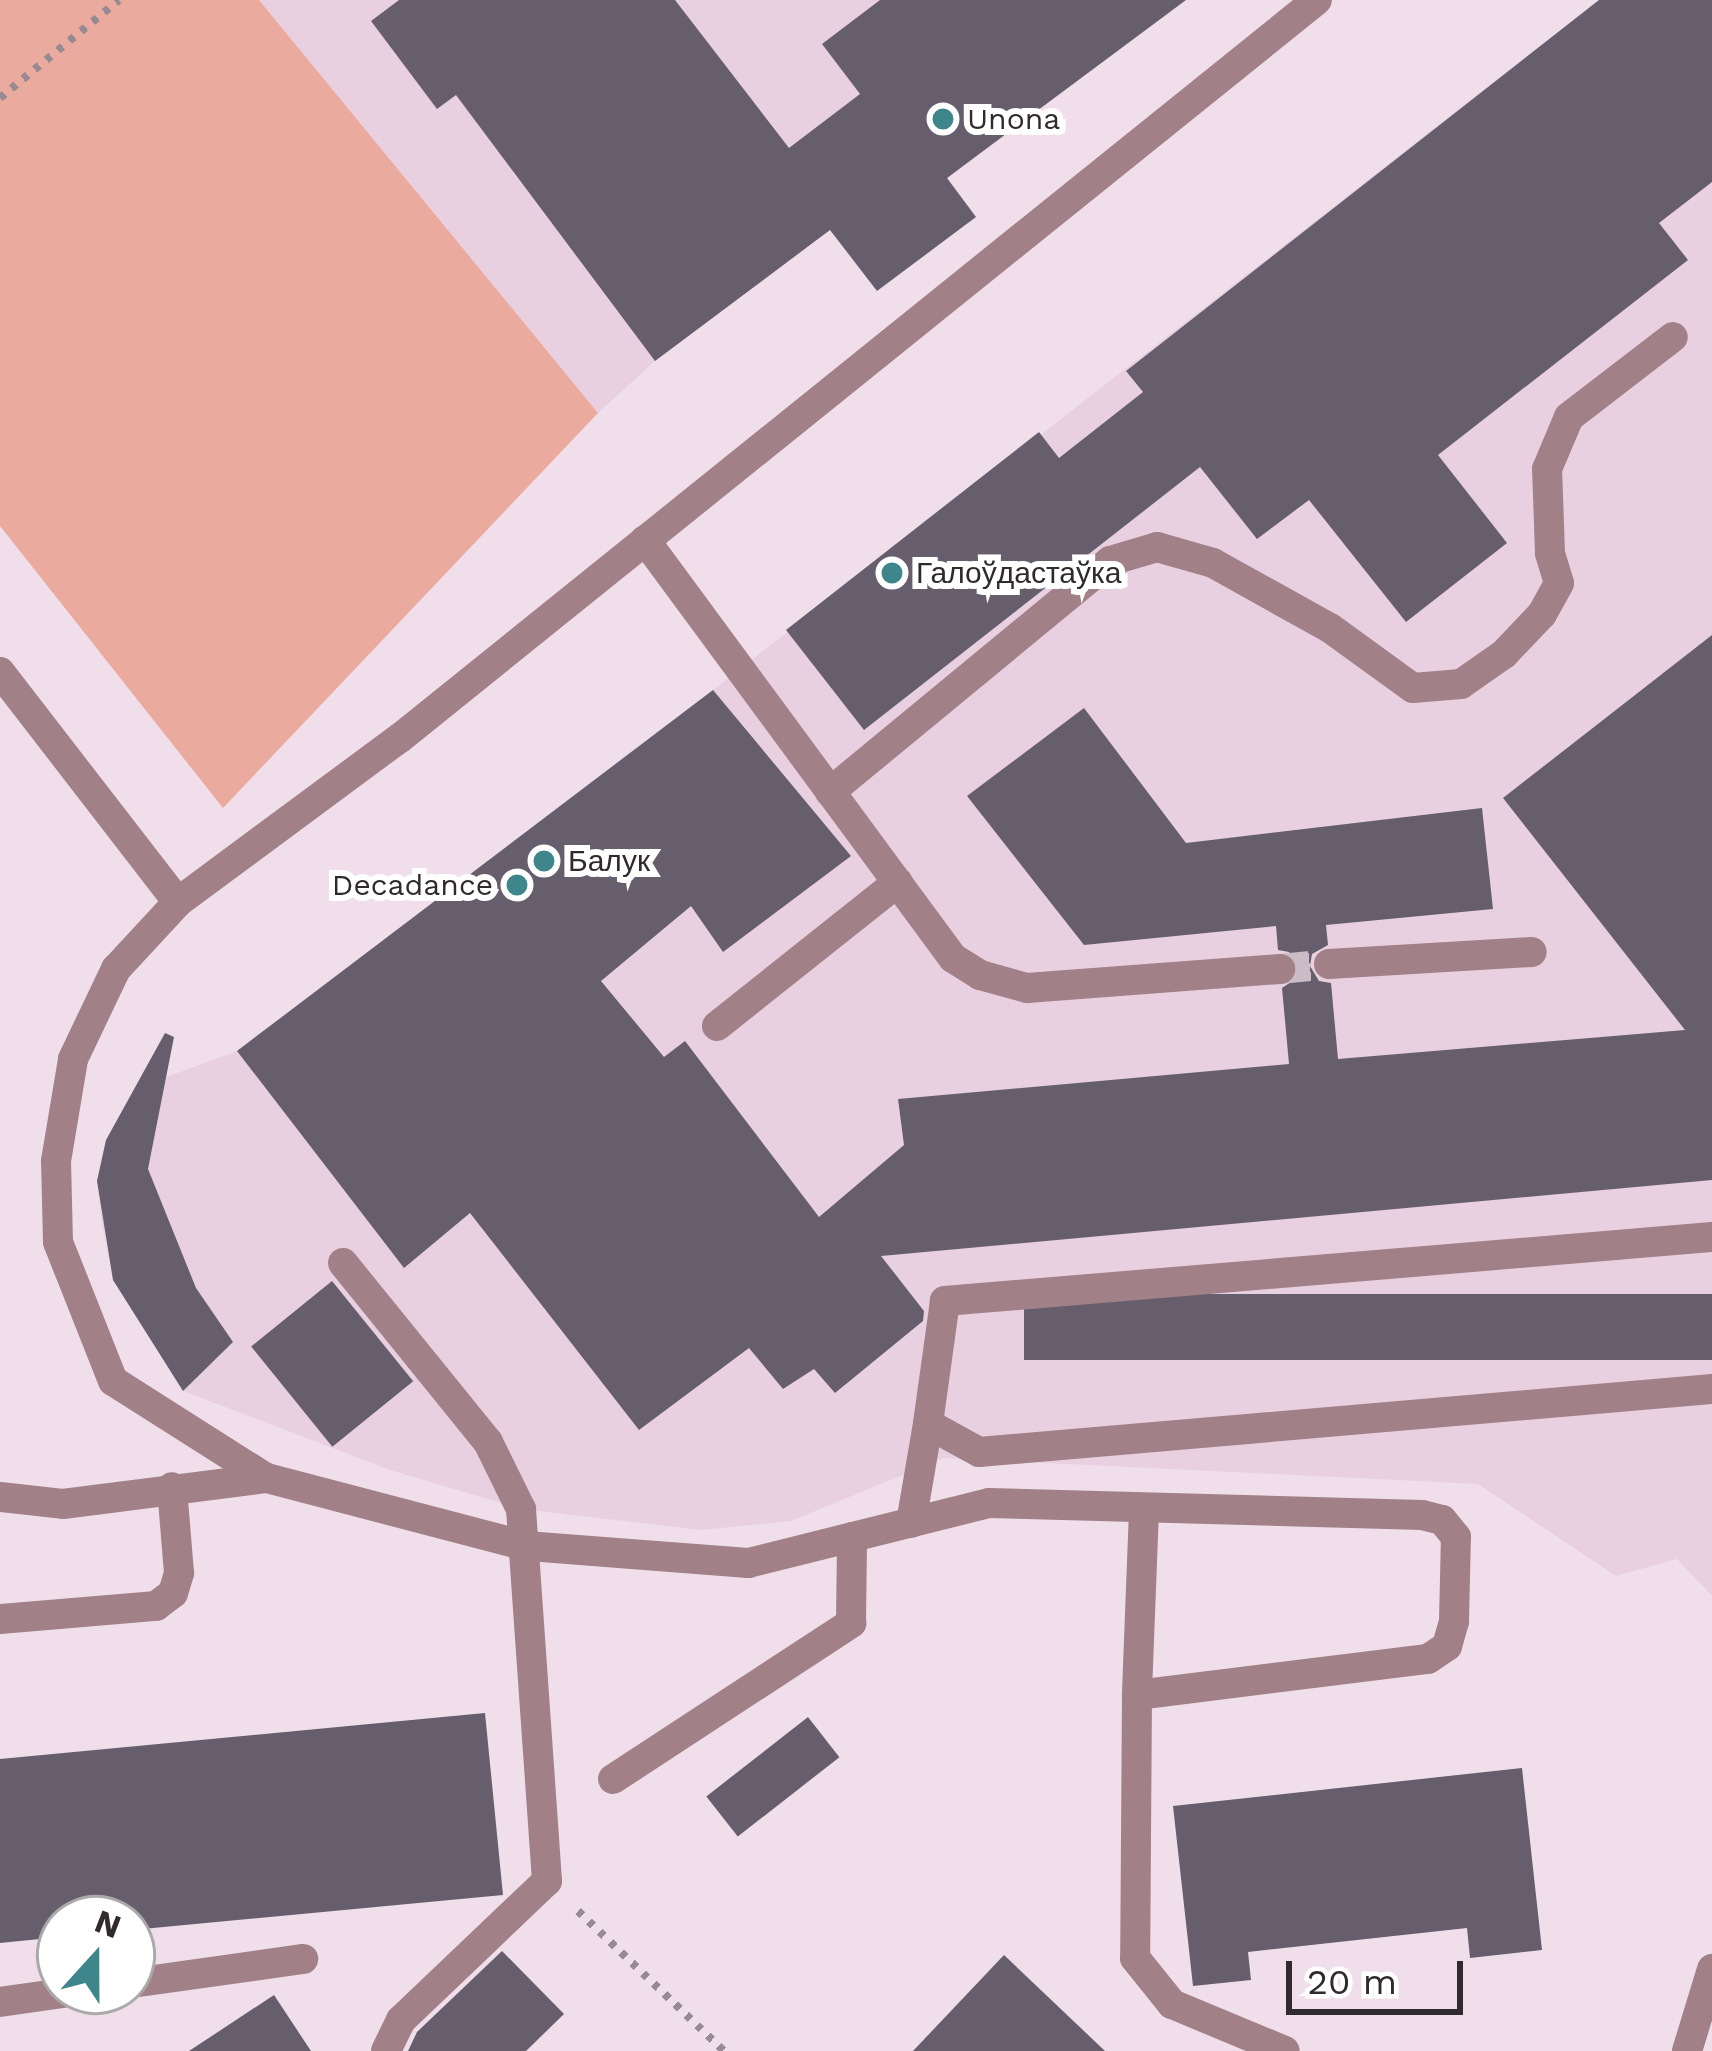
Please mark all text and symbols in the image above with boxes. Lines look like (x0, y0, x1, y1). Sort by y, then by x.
place label: Unona (967, 101, 1060, 137)
marker: Unona (930, 106, 956, 132)
place label: Галоўдастаўка (916, 555, 1122, 591)
marker: Галоўдастаўка (879, 560, 905, 586)
place label: Балук (568, 843, 650, 879)
marker: Балук (531, 848, 557, 874)
place label: Decadance (332, 867, 493, 903)
marker: Decadance (504, 872, 530, 898)
north arrow (36, 1895, 156, 2015)
text: N (90, 1901, 126, 1946)
scale bar (1292, 1937, 1469, 2011)
text: 20 m (1307, 1961, 1397, 2003)

